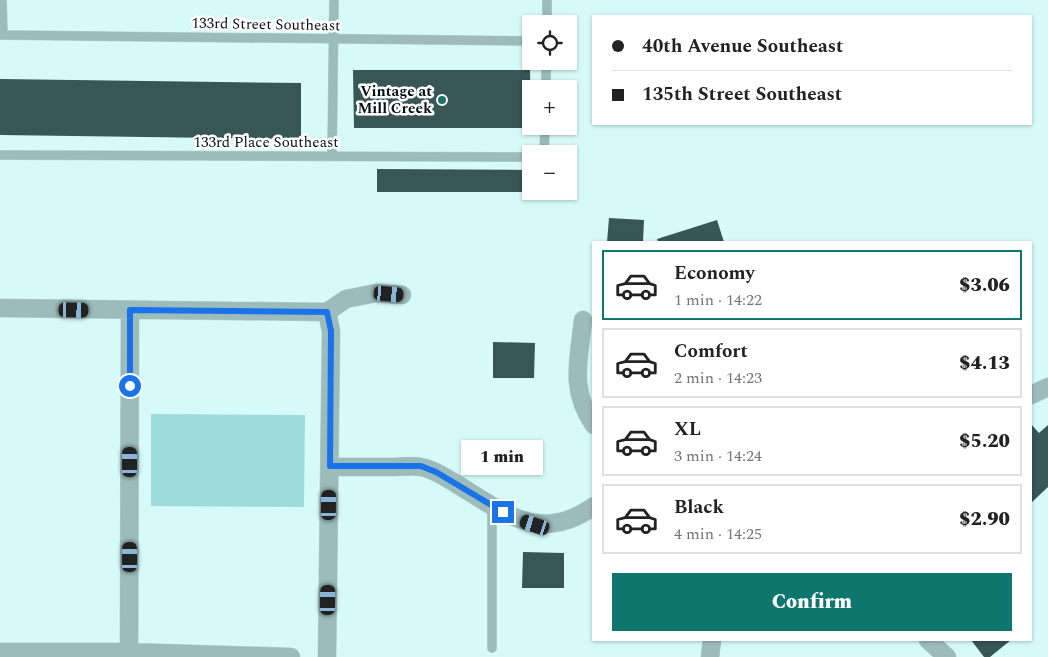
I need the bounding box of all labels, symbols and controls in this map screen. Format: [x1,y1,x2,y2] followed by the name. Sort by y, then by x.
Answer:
[191,12,341,37] street label: 133rd Street Southeast
[522,15,577,200] map controls
[522,15,577,70] button: locate
[642,32,843,61] text: 40th Avenue Southeast
[357,80,432,120] place label: Vintage at Mill Creek
[522,80,577,135] button: +
[642,80,842,109] text: 135th Street Southeast
[436,94,448,106] marker: Vintage at Mill Creek
[193,131,339,154] street label: 133rd Place Southeast
[522,145,577,200] button: −
[674,259,755,288] text: Economy
[614,263,659,308] icon: car
[959,271,1010,300] text: $3.06
[373,285,404,303] car
[674,288,762,312] text: 1 min · 14:22
[58,302,89,318] car
[674,337,748,366] text: Comfort
[614,341,659,386] icon: car
[959,349,1010,378] text: $4.13
[674,366,762,390] text: 2 min · 14:23
[119,375,141,397] route start
[674,415,701,444] text: XL
[614,419,659,464] icon: car
[959,427,1010,456] text: $5.20
[462,440,544,474] callout: 1 min
[674,444,762,468] text: 3 min · 14:24
[480,445,524,469] text: 1 min
[122,447,137,477] car
[321,490,336,520] car
[674,493,724,522] text: Black
[614,497,659,542] icon: car
[492,501,514,523] route end
[959,505,1010,534] text: $2.90
[518,513,551,537] car
[674,522,762,546] text: 4 min · 14:25
[122,542,137,572] car
[612,573,1012,631] button: Confirm
[320,585,335,615] car

